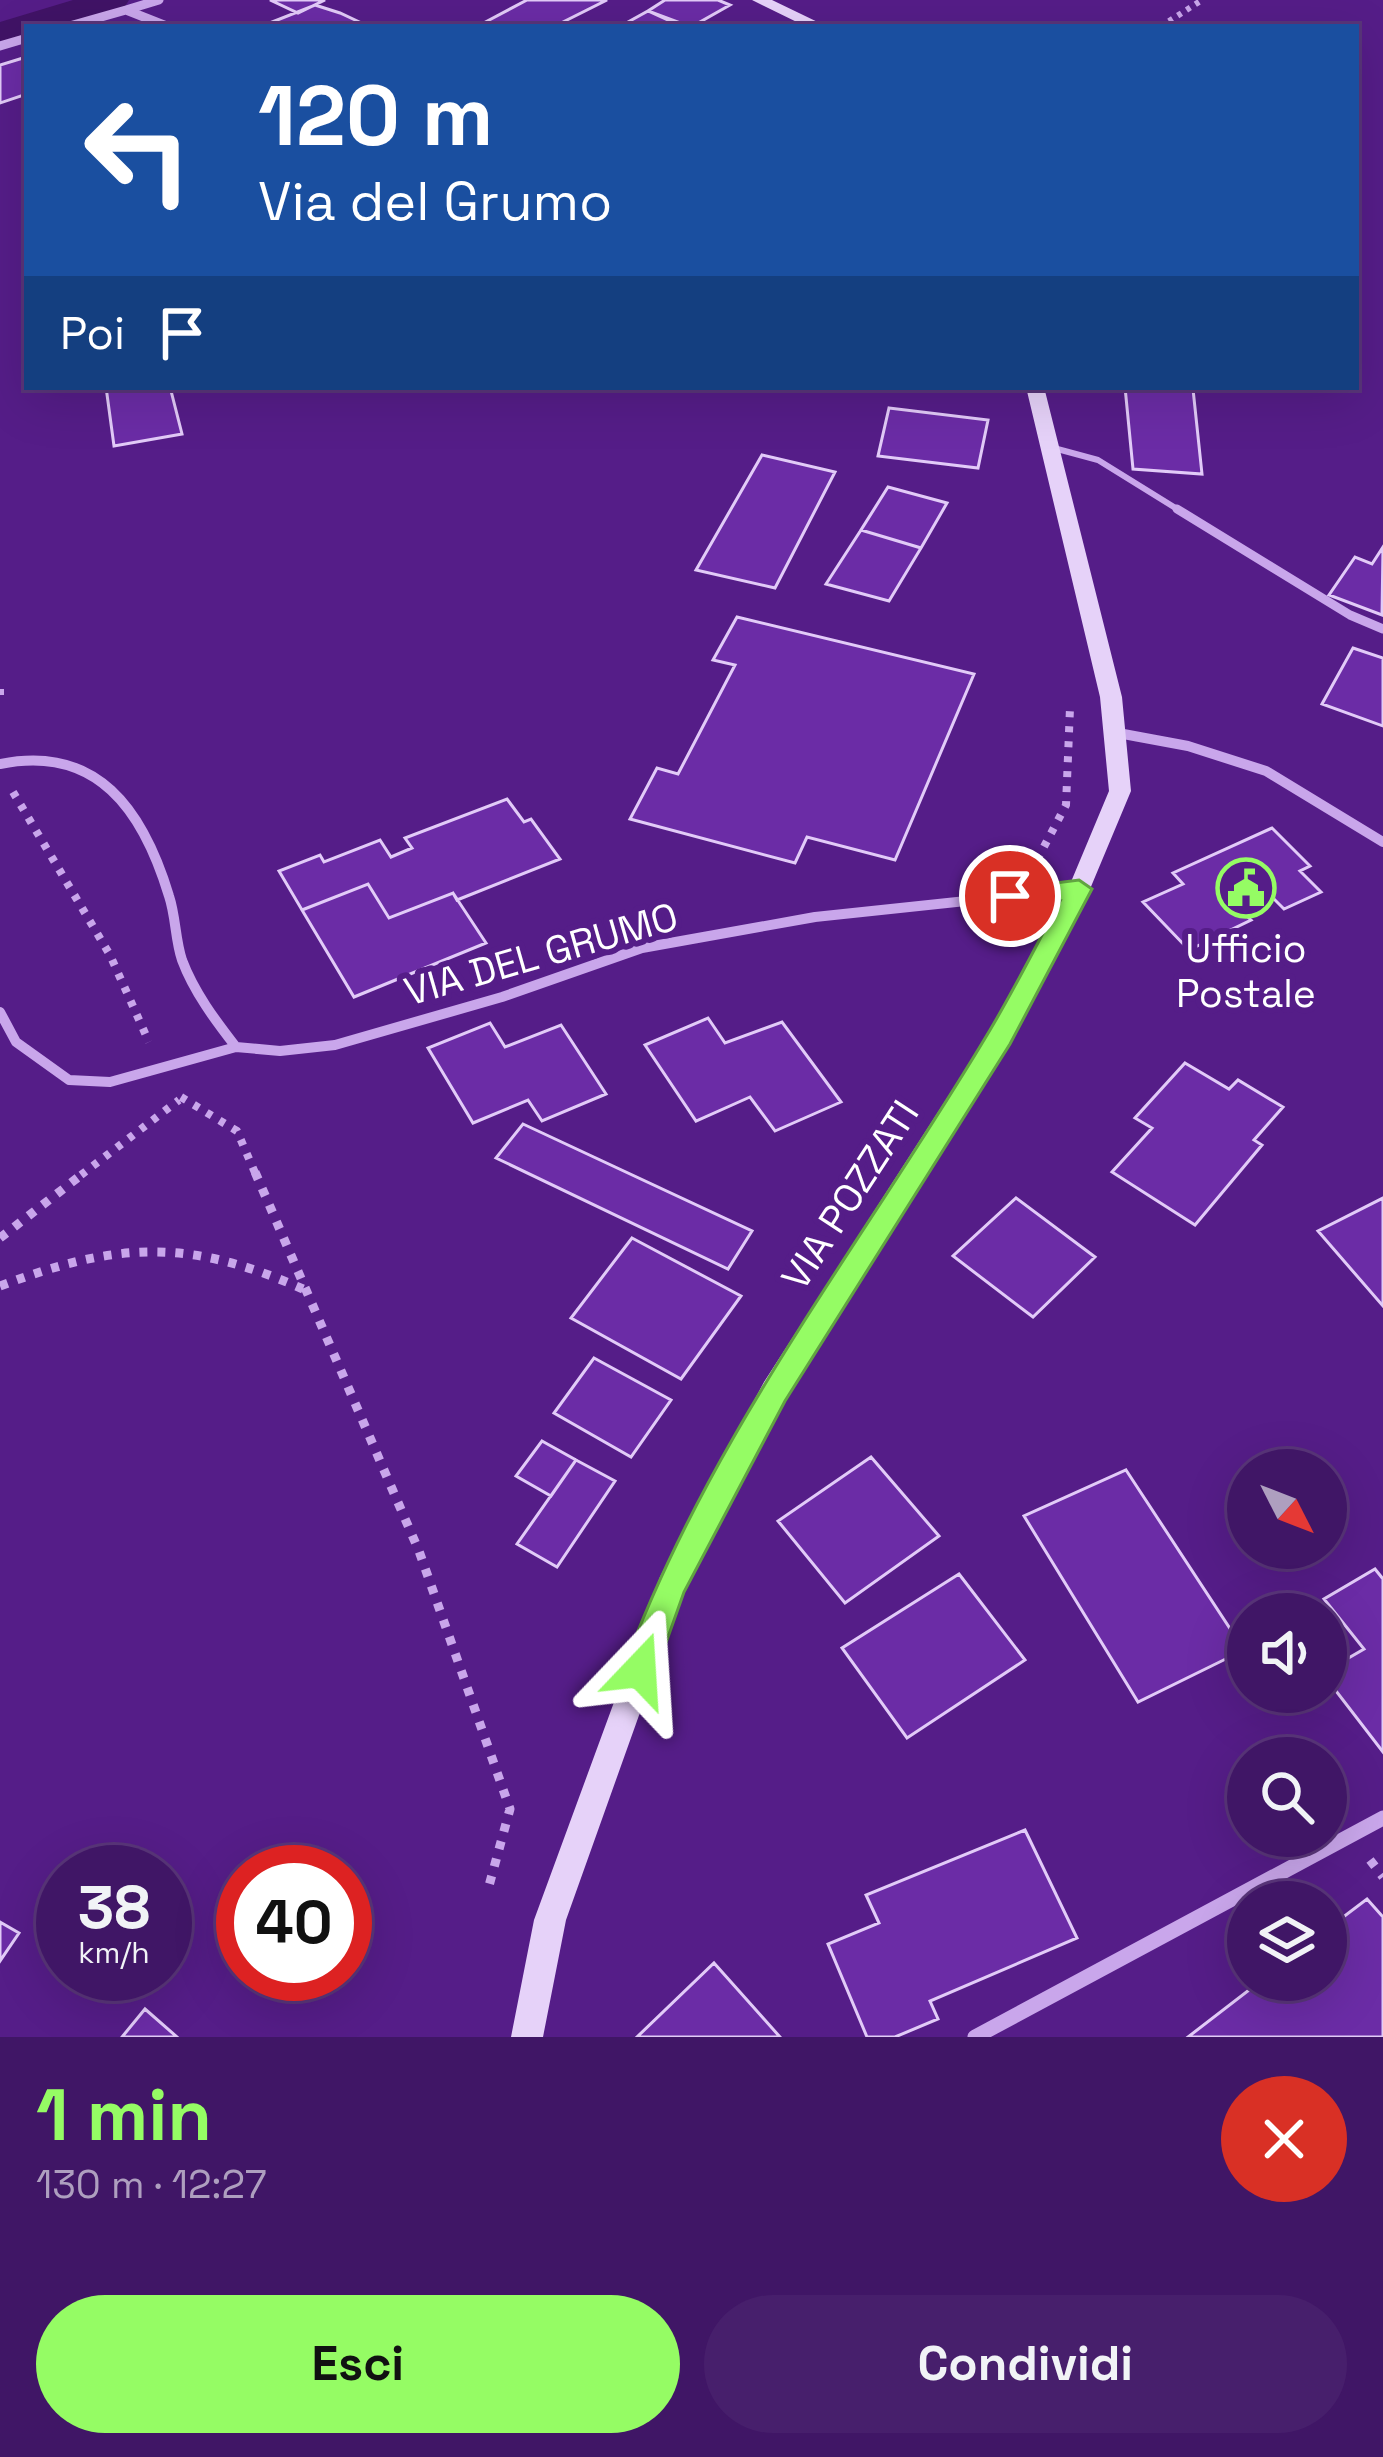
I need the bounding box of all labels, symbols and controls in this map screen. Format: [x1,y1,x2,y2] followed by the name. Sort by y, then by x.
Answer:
[258,62,493,170] text: 120 m
[60,72,216,228] icon: left
[258,167,612,236] text: Via del Grumo
[149,300,215,366] icon: arrive
[60,305,125,362] text: Poi
[959,845,1061,947] pin
[1215,857,1277,919] public building icon: Ufficio Postale
[977,863,1043,929] icon: arrive
[399,892,683,1016] street label: VIA DEL GRUMO
[1176,924,1316,1018] place label: Ufficio Postale
[771,1091,929,1299] street label: VIA POZZATI
[1227,1449,1347,1569] north arrow
[1227,1449,1347,2001] map controls
[1227,1593,1347,1713] button: sound
[577,1607,703,1733] position arrow
[1227,1737,1347,1857] button: search
[216,1845,372,2001] speed limit sign: 40
[78,1869,150,1946] text: 38
[1227,1881,1347,2001] button: layers
[78,1933,150,1972] text: km/h
[36,2069,212,2161] text: 1 min
[1221,2076,1347,2202] button: close
[36,2160,267,2209] text: 130 m · 12:27
[36,2295,680,2433] button: Esci
[704,2295,1347,2433] button: Condividi

